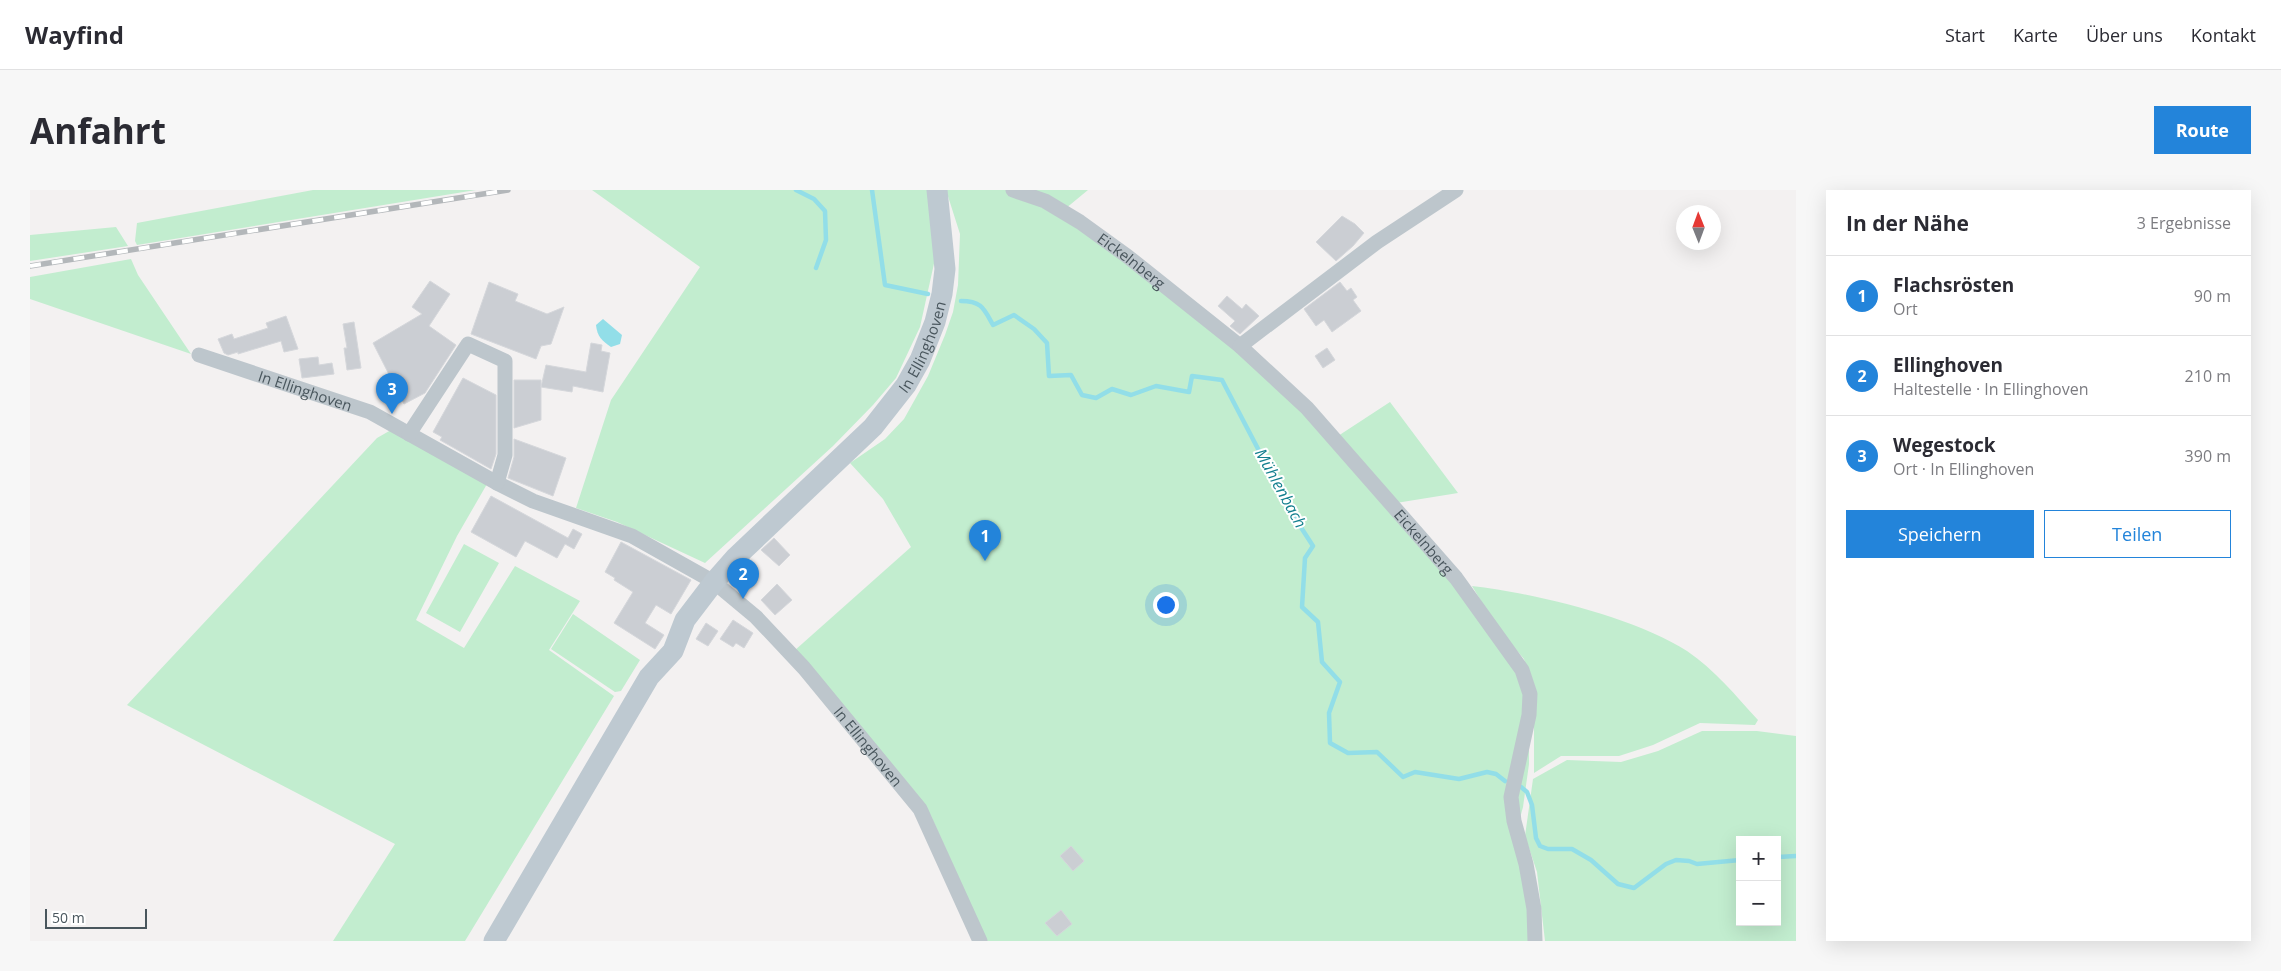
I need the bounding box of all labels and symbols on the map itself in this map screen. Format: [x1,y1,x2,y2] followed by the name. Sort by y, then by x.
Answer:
[1676,205,1721,250] north arrow
[1094,228,1170,293] street label: Eickelnberg
[894,299,950,397] street label: In Ellinghoven
[256,365,355,415] street label: In Ellinghoven
[376,373,408,414] pin: 3
[1250,444,1312,532] water label: Mühlenbach
[1390,505,1458,578] street label: Eickelnberg
[969,520,1001,561] pin: 1
[727,558,759,599] pin: 2
[1153,592,1179,618] your location
[830,702,907,790] street label: In Ellinghoven
[45,906,148,929] scale bar

